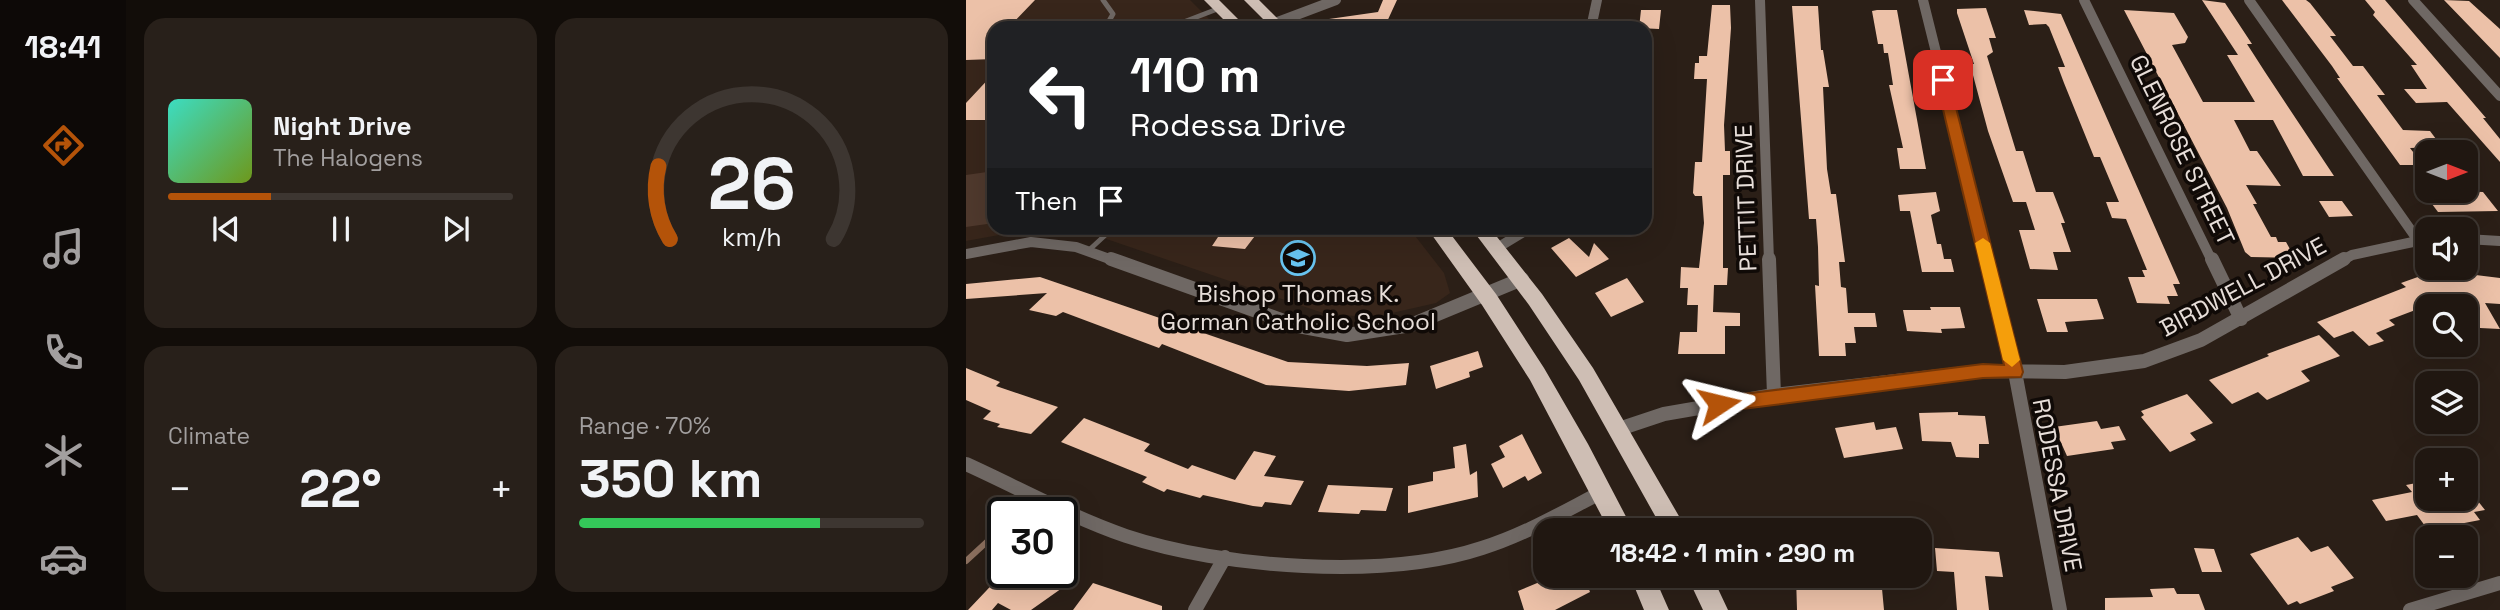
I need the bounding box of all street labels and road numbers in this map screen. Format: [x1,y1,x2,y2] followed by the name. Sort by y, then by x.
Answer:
[2123,49,2242,250] street label: GLENROSE STREET
[1727,124,1764,272] street label: PETTIT DRIVE
[2154,230,2331,343] street label: BIRDWELL DRIVE
[2026,396,2089,574] street label: RODESSA DRIVE

